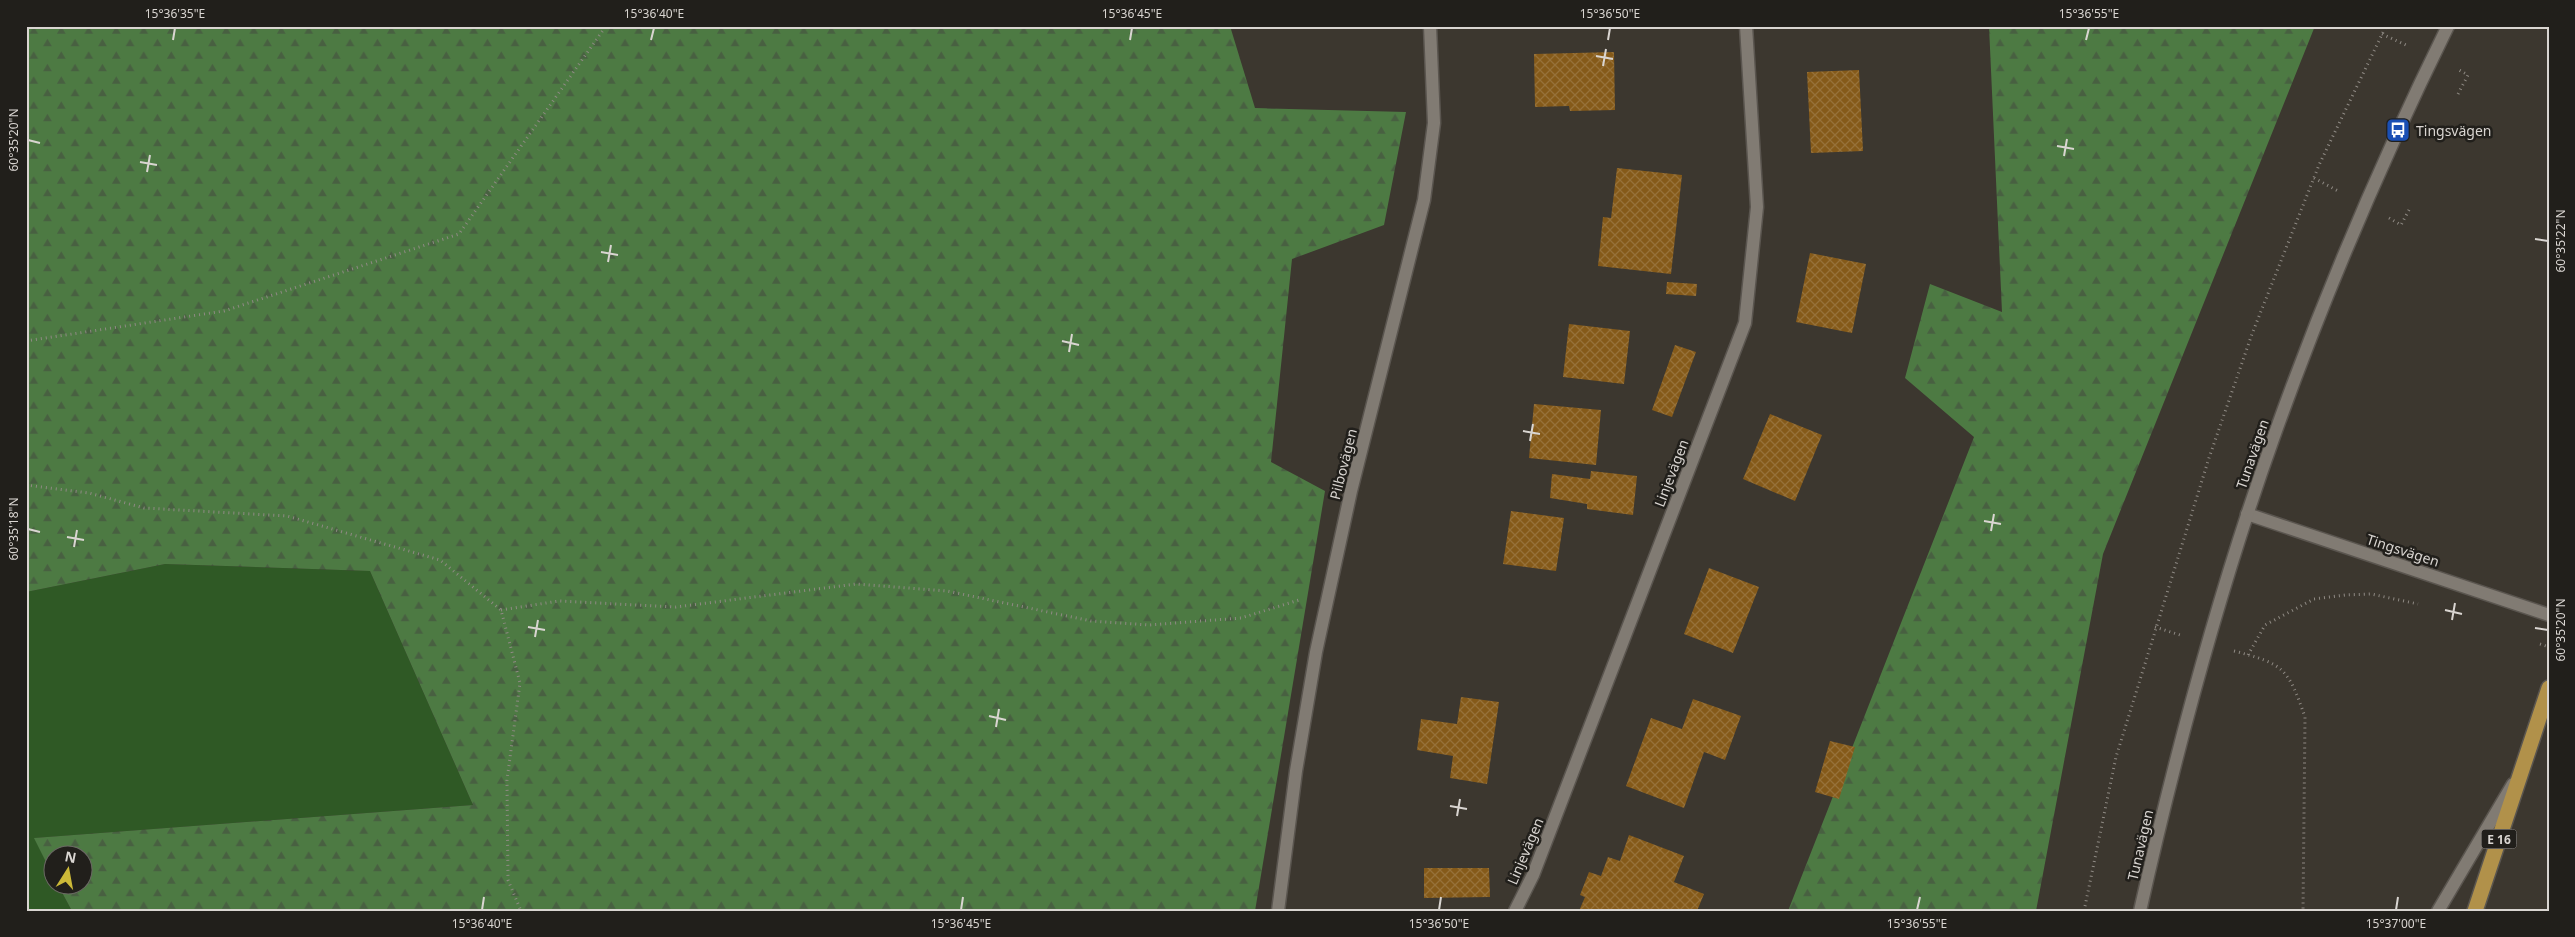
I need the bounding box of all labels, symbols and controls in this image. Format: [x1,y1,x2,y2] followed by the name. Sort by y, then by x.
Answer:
[145,5,205,22] text: 15°36'35"E
[624,5,684,22] text: 15°36'40"E
[1102,5,1162,22] text: 15°36'45"E
[1580,5,1640,22] text: 15°36'50"E
[2059,5,2119,22] text: 15°36'55"E
[5,108,22,172] text: 60°35'20"N
[2385,117,2411,143] bus stop icon: Tingsvägen
[2416,121,2492,140] place label: Tingsvägen
[2552,209,2569,273] text: 60°35'22"N
[2231,417,2273,491] street label: Tunavägen
[1325,426,1361,502] street label: Pilbovägen
[1649,436,1693,510] street label: Linjevägen
[5,497,22,561] text: 60°35'18"N
[2364,529,2442,571] street label: Tingsvägen
[2552,598,2569,662] text: 60°35'20"N
[2123,808,2157,882] street label: Tunavägen
[1502,815,1548,887] street label: Linjevägen
[2482,830,2516,849] road number: E 16
[42,844,92,894] north arrow
[63,846,78,867] text: N
[452,915,512,932] text: 15°36'40"E
[931,915,991,932] text: 15°36'45"E
[1409,915,1469,932] text: 15°36'50"E
[1887,915,1947,932] text: 15°36'55"E
[2366,915,2426,932] text: 15°37'00"E

